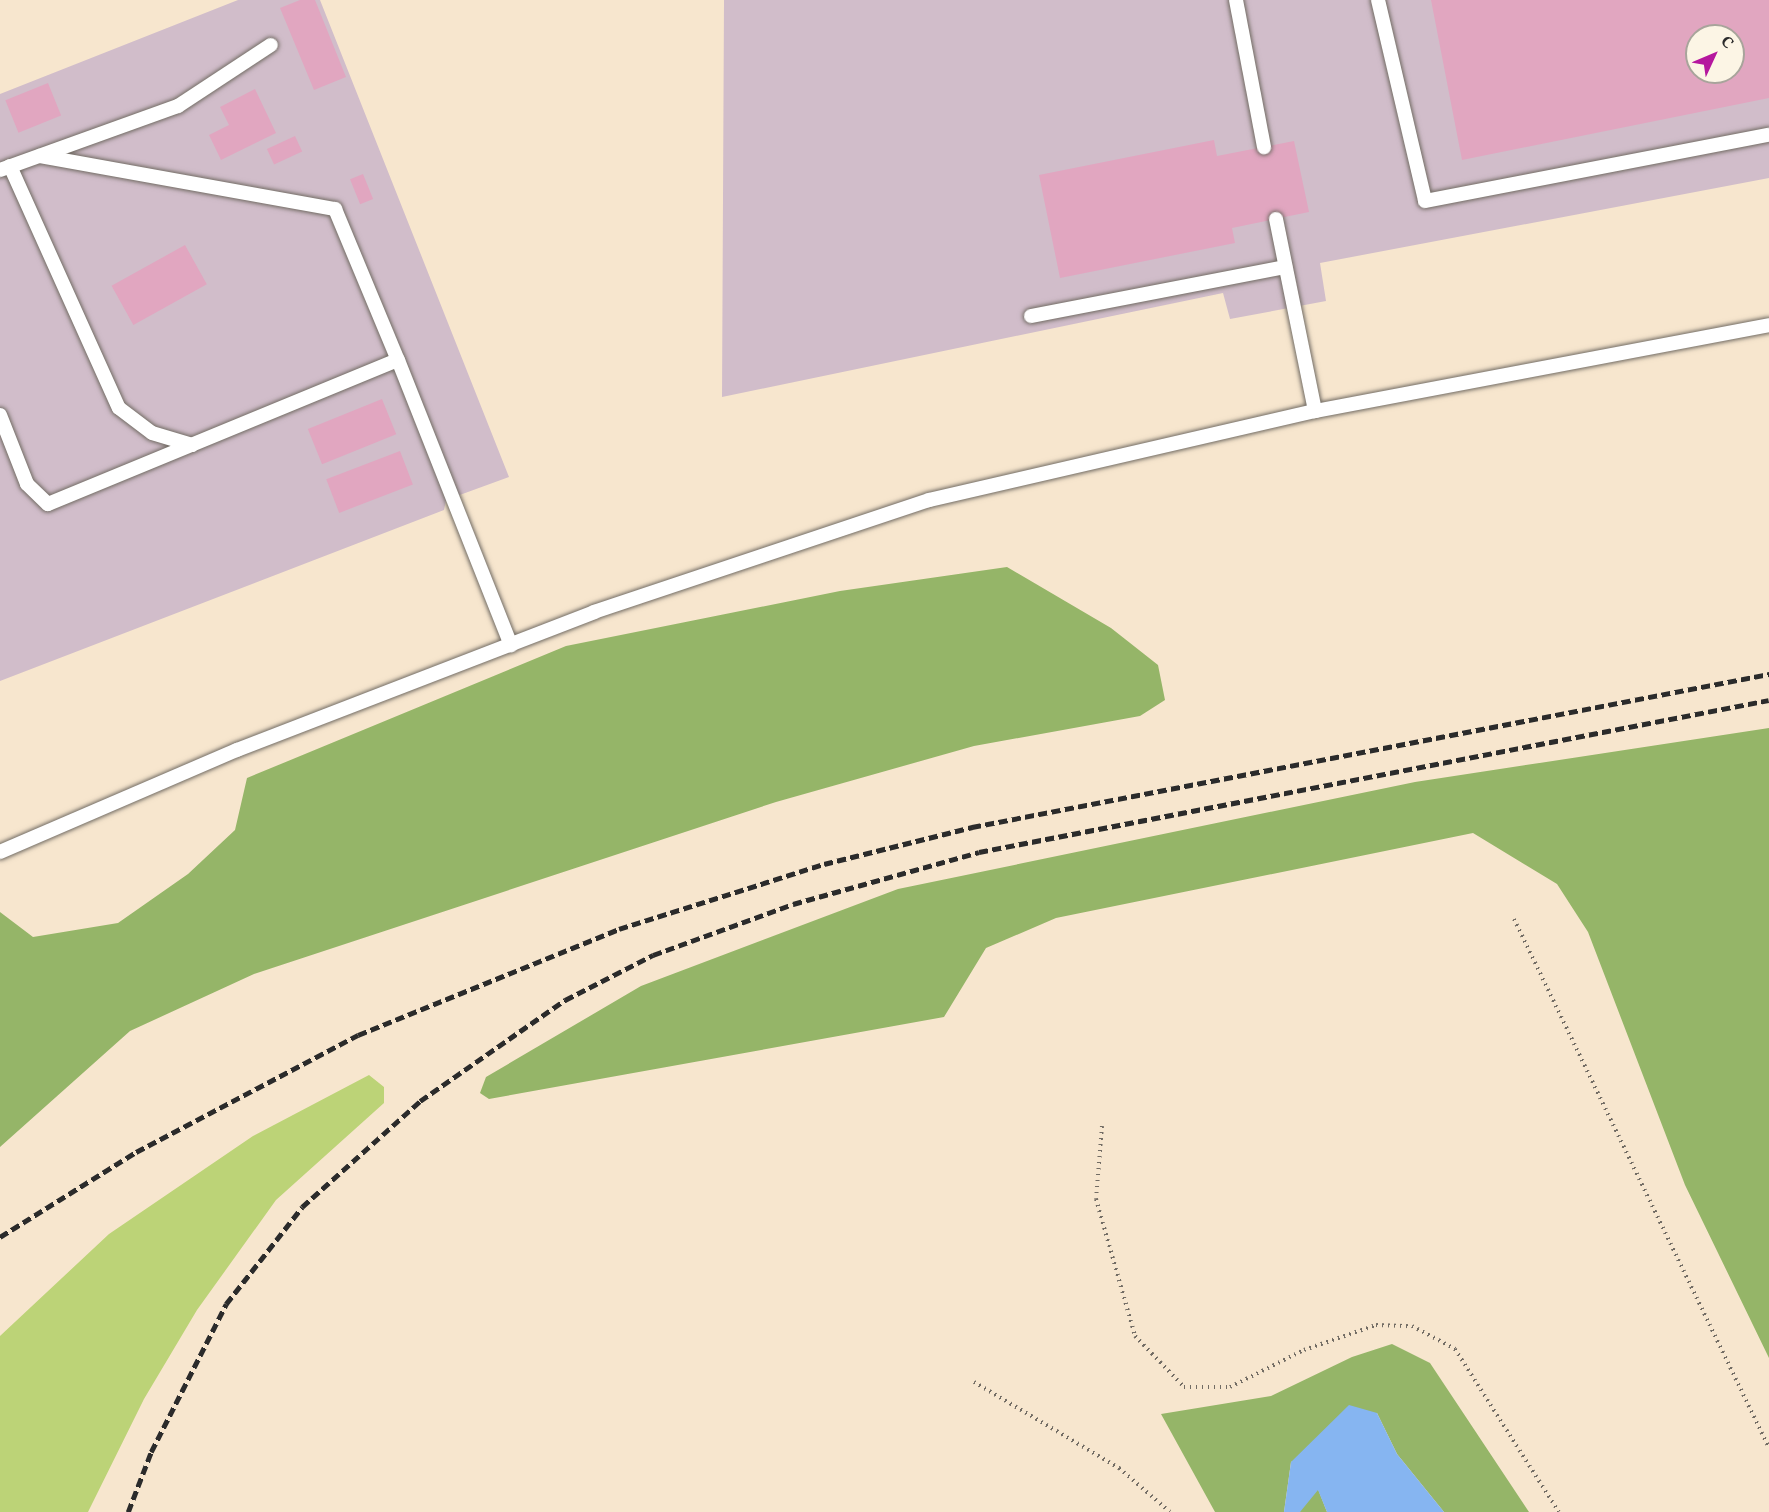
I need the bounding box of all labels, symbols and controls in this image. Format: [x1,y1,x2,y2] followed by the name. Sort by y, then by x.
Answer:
[1685,24,1745,84] north arrow
[1715,32,1738,54] text: С

